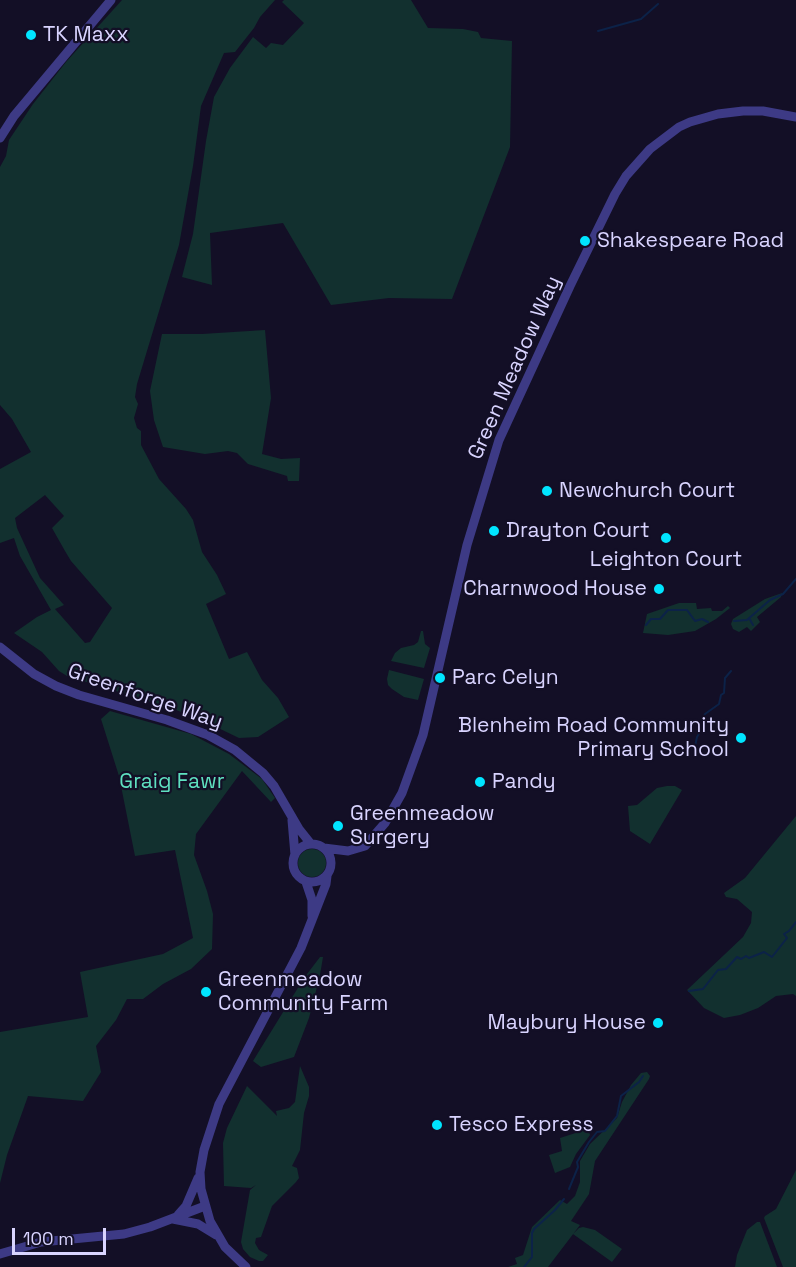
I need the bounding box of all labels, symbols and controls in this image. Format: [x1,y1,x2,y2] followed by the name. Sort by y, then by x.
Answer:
[43,22,129,48] place label: TK Maxx
[24,28,38,42] marker: TK Maxx
[597,228,784,254] place label: Shakespeare Road
[578,234,592,248] marker: Shakespeare Road
[463,272,567,464] street label: Green Meadow Way
[559,478,735,504] place label: Newchurch Court
[540,484,554,498] marker: Newchurch Court
[506,518,650,544] place label: Drayton Court
[487,524,501,538] marker: Drayton Court
[659,531,673,545] marker: Leighton Court
[590,547,742,573] place label: Leighton Court
[463,576,647,602] place label: Charnwood House
[652,582,666,596] marker: Charnwood House
[64,659,226,735] street label: Greenforge Way
[452,665,559,691] place label: Parc Celyn
[433,671,447,685] marker: Parc Celyn
[458,713,729,763] place label: Blenheim Road Community Primary School
[734,731,748,745] marker: Blenheim Road Community Primary School
[119,769,225,795] park label: Graig Fawr
[492,769,556,795] place label: Pandy
[473,775,487,789] marker: Pandy
[350,801,495,851] place label: Greenmeadow Surgery
[331,819,345,833] marker: Greenmeadow Surgery
[218,967,388,1017] place label: Greenmeadow Community Farm
[199,985,213,999] marker: Greenmeadow Community Farm
[488,1010,646,1036] place label: Maybury House
[651,1016,665,1030] marker: Maybury House
[449,1112,594,1138] place label: Tesco Express
[430,1118,444,1132] marker: Tesco Express
[15,1216,110,1254] scale bar
[23,1227,74,1250] text: 100 m

